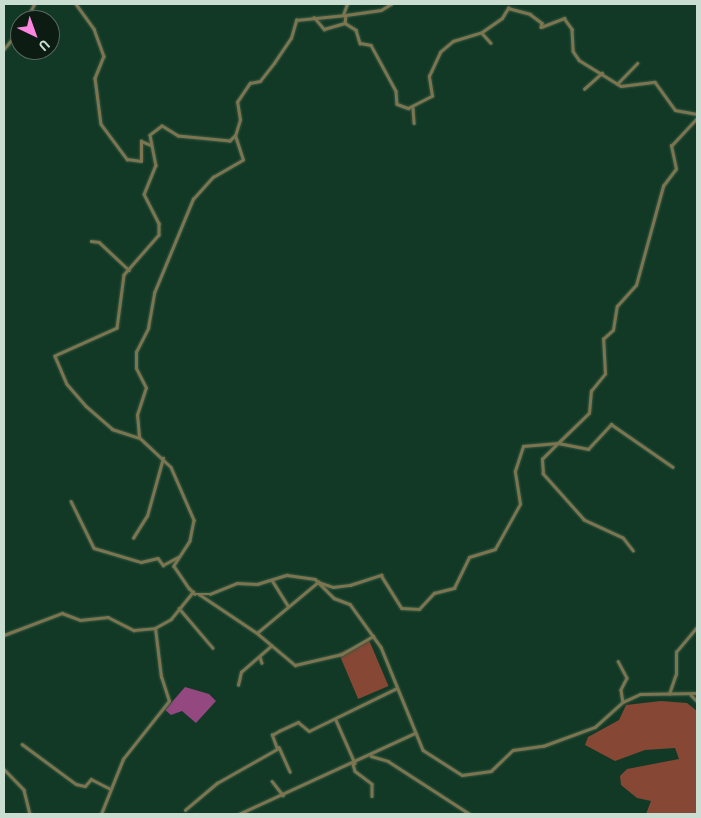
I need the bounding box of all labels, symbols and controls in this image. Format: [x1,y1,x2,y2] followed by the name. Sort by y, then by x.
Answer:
[10,10,60,60] north arrow
[36,37,54,55] text: U

